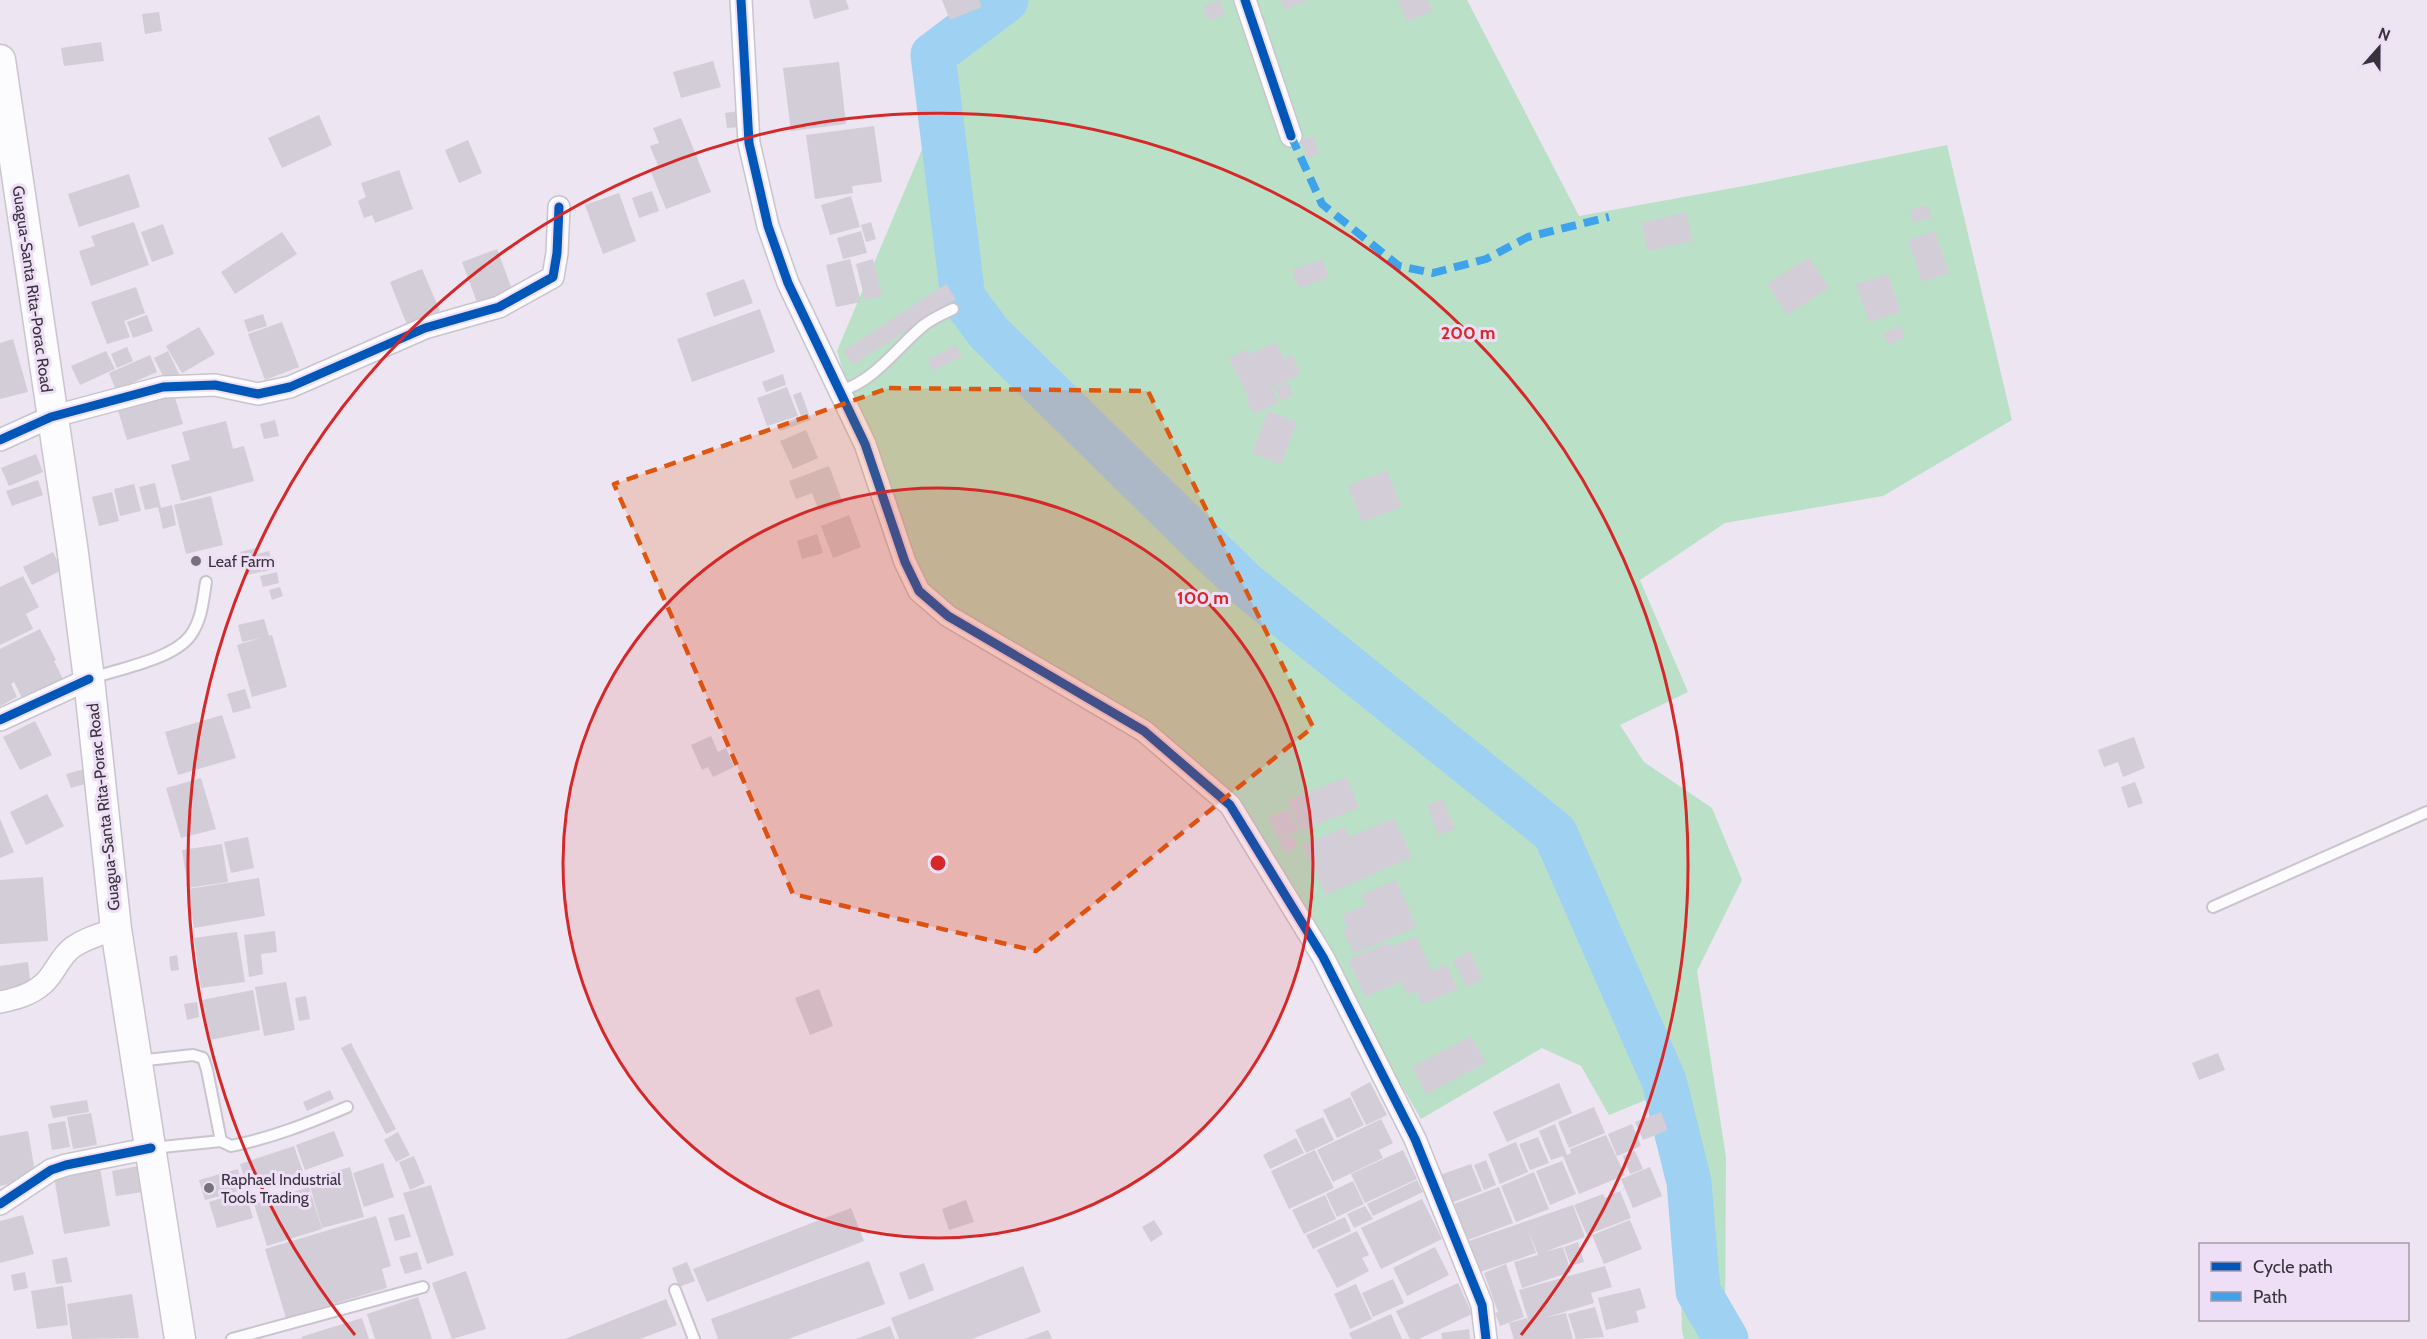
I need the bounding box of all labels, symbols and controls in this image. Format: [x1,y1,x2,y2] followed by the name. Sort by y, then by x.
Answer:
[2349,18,2409,78] north arrow
[2376,24,2393,45] text: N
[9,184,56,394] street label: Guagua-Santa Rita-Porac Road
[1441,322,1495,344] text: 200 m
[208,552,275,571] place label: Leaf Farm
[189,554,203,568] marker: Leaf Farm
[1177,587,1229,609] text: 100 m
[83,702,124,912] street label: Guagua-Santa Rita-Porac Road
[928,853,948,873] centre of rings
[221,1170,341,1207] place label: Raphael Industrial Tools Trading
[202,1181,216,1195] marker: Raphael Industrial Tools Trading
[2199,1243,2409,1321] legend
[2253,1256,2333,1278] text: Cycle path
[2253,1286,2287,1308] text: Path

